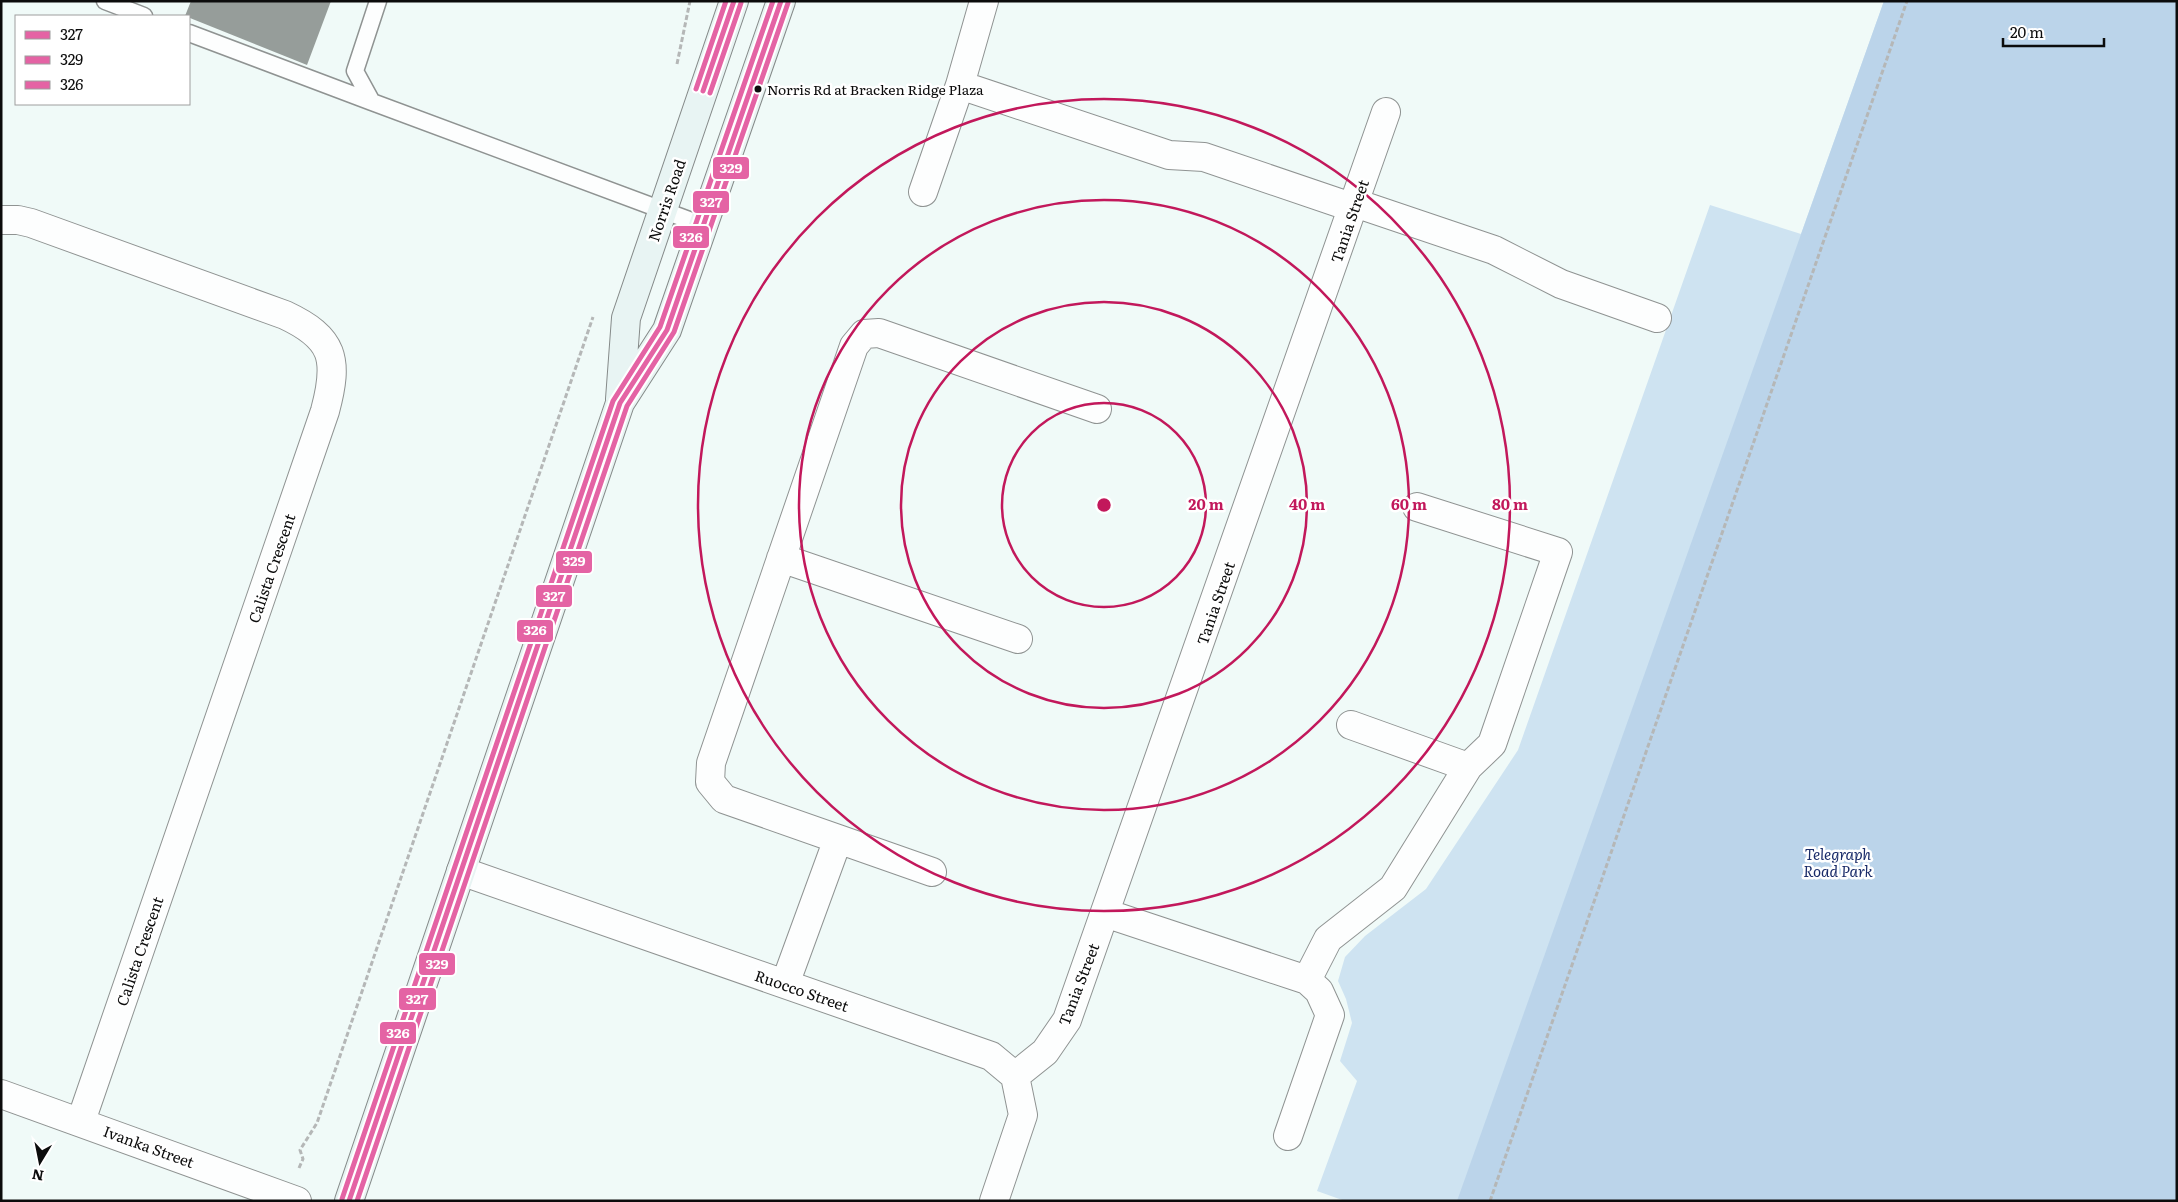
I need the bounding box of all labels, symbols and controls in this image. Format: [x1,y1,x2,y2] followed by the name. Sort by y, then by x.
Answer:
[15,15,190,105] legend
[2003,15,2104,47] scale bar
[2010,20,2044,43] text: 20 m
[60,22,83,45] text: 327
[60,47,83,70] text: 329
[60,72,83,95] text: 326
[767,79,984,99] place label: Norris Rd at Bracken Ridge Plaza
[753,84,763,94] marker: Norris Rd at Bracken Ridge Plaza
[641,156,691,244] street label: Norris Road
[712,156,750,180] line badge: 329
[719,157,743,177] text: 329
[1324,176,1374,266] street label: Tania Street
[692,190,730,214] line badge: 327
[700,191,723,211] text: 327
[672,225,710,249] line badge: 326
[679,226,703,246] text: 326
[1188,492,1224,515] text: 20 m
[1289,492,1325,515] text: 40 m
[1391,492,1427,515] text: 60 m
[1492,492,1528,515] text: 80 m
[1095,496,1113,514] centre of rings
[242,510,300,626] street label: Calista Crescent
[555,550,593,574] line badge: 329
[562,550,586,570] text: 329
[1190,558,1240,648] street label: Tania Street
[535,584,573,608] line badge: 327
[543,585,566,605] text: 327
[516,619,554,643] line badge: 326
[523,619,547,639] text: 326
[1803,842,1874,882] park label: Telegraph Road Park
[110,893,168,1009] street label: Calista Crescent
[1052,939,1104,1029] street label: Tania Street
[418,952,456,976] line badge: 329
[425,953,449,973] text: 329
[752,963,852,1017] street label: Ruocco Street
[398,987,437,1011] line badge: 327
[406,988,429,1008] text: 327
[379,1021,417,1045] line badge: 326
[386,1022,410,1042] text: 326
[100,1119,198,1173] street label: Ivanka Street
[15,1137,65,1187] north arrow
[30,1165,45,1187] text: N

